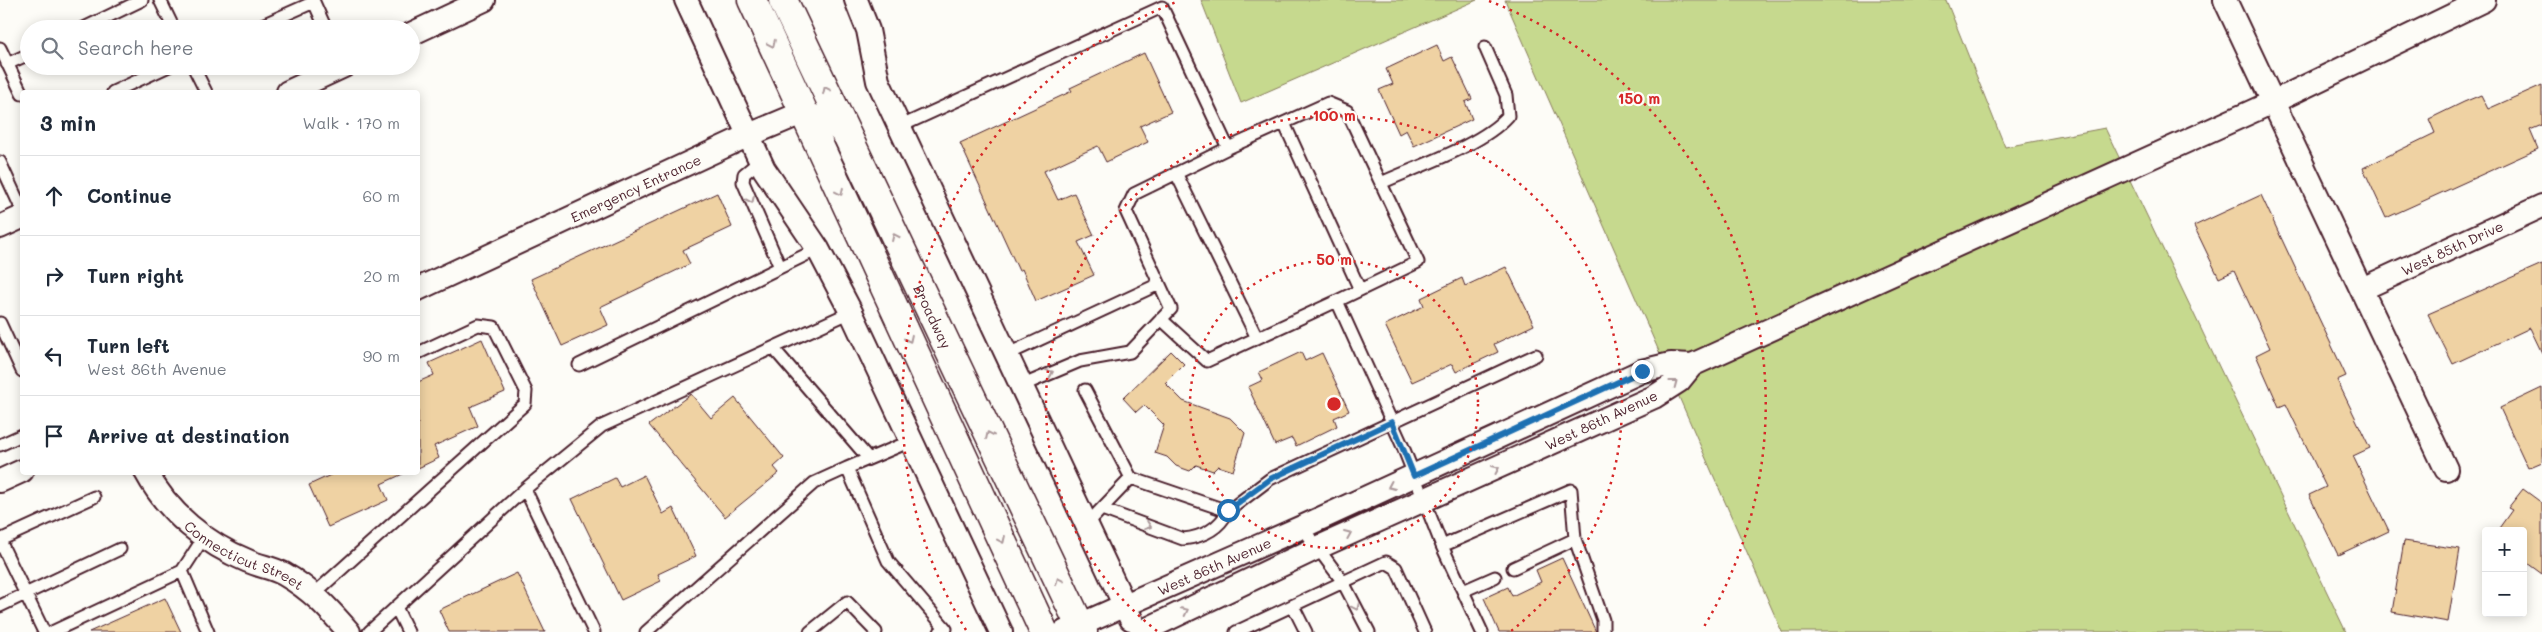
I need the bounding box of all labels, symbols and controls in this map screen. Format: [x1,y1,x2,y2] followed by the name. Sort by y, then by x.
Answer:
[20,20,420,75] search box
[38,34,66,62] icon: search
[78,35,194,60] text: Search here
[766,39,777,48] one-way arrow
[822,87,832,96] one-way arrow
[1618,88,1660,108] text: 150 m
[1312,105,1356,125] text: 100 m
[40,109,96,136] text: 3 min
[302,112,400,133] text: Walk · 170 m
[567,149,704,226] street label: Emergency Entrance
[40,182,68,210] icon: ahead
[87,183,172,208] text: Continue
[363,185,400,206] text: 60 m
[834,187,845,196] one-way arrow
[744,195,755,204] one-way arrow
[2398,216,2506,279] street label: West 85th Drive
[891,233,902,242] one-way arrow
[1316,249,1352,269] text: 50 m
[40,262,68,290] icon: right
[87,263,184,288] text: Turn right
[363,265,400,286] text: 20 m
[910,281,956,351] street label: Broadway
[87,333,170,358] text: Turn left
[902,334,913,343] one-way arrow
[40,342,68,370] icon: left
[363,345,400,366] text: 90 m
[87,358,227,379] text: West 86th Avenue
[1631,360,1654,383] route end
[1045,369,1054,380] one-way arrow
[1668,380,1678,389] one-way arrow
[1542,386,1660,454] street label: West 86th Avenue
[1325,395,1343,413] centre of rings
[40,422,68,450] icon: arrive
[87,423,290,448] text: Arrive at destination
[985,431,995,440] one-way arrow
[1491,464,1500,475] one-way arrow
[1387,480,1396,491] one-way arrow
[1217,499,1240,522] route start
[181,516,308,594] street label: Connecticut Street
[1143,520,1151,530] one-way arrow
[2482,527,2527,617] map controls
[2482,527,2527,572] button: +
[1343,530,1352,541] one-way arrow
[1154,532,1274,599] street label: West 86th Avenue
[995,535,1006,544] one-way arrow
[2482,572,2527,617] button: −
[1054,577,1065,586] one-way arrow
[1350,601,1360,610] one-way arrow
[1180,607,1189,617] one-way arrow

